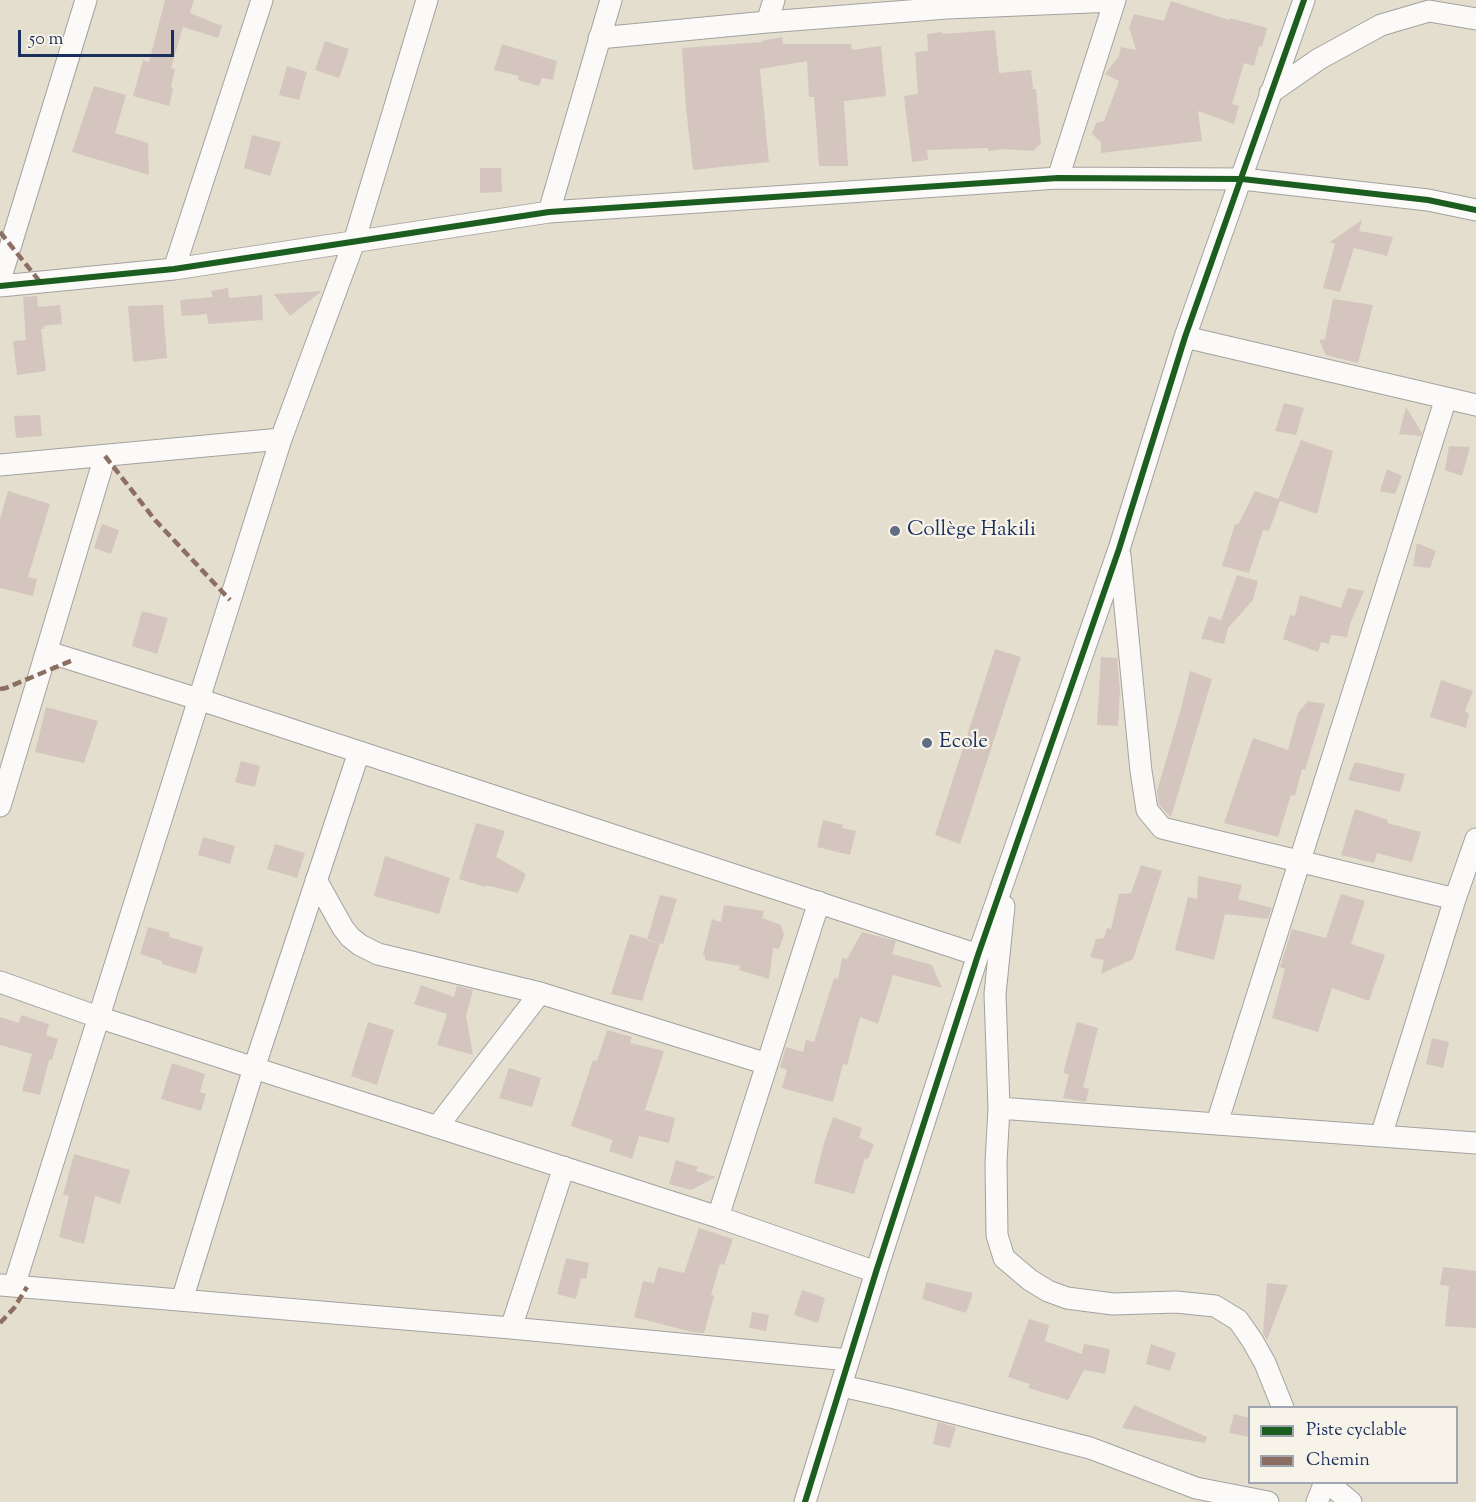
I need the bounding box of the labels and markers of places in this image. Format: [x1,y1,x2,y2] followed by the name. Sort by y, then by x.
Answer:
[907,518,1036,544] place label: Collège Hakili
[888,524,902,538] marker: Collège Hakili
[939,730,988,756] place label: Ecole
[920,736,934,750] marker: Ecole

